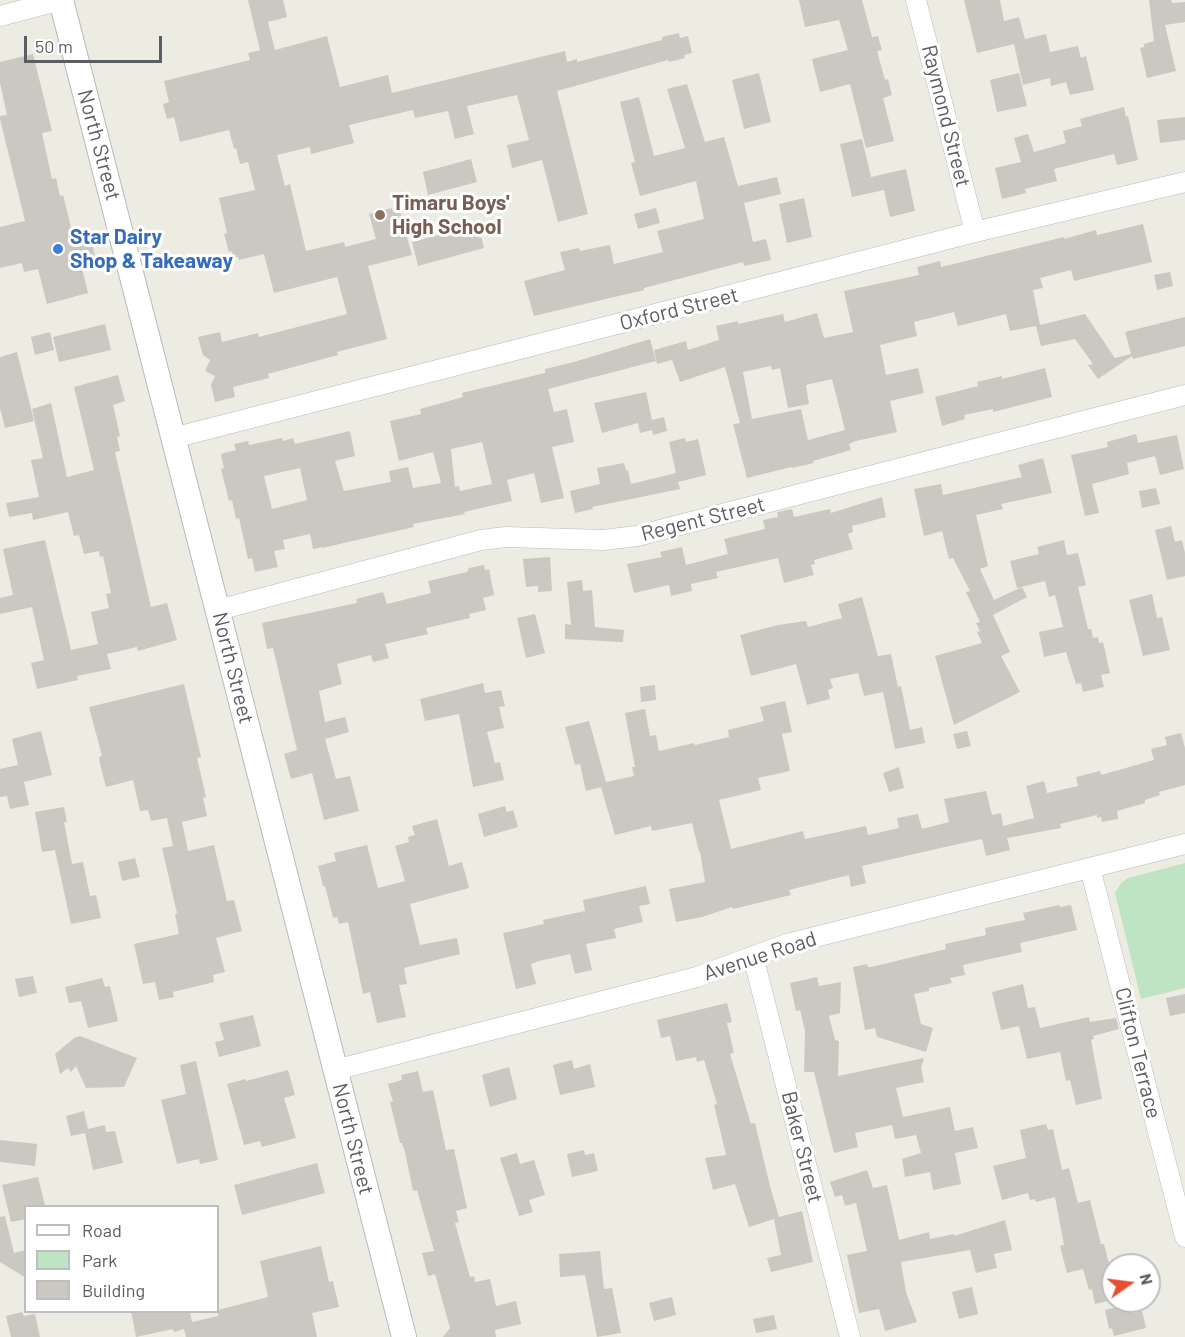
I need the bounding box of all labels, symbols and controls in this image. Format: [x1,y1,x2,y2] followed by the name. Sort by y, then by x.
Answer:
[27,24,165,62] scale bar
[35,35,73,57] text: 50 m
[916,42,976,190] street label: Raymond Street
[72,87,126,203] street label: North Street
[392,190,510,240] place label: Timaru Boys' High School
[373,208,387,222] marker: Timaru Boys' High School
[70,224,233,274] place label: Star Dairy Shop & Takeaway
[51,242,65,256] marker: Star Dairy Shop & Takeaway
[617,282,741,336] street label: Oxford Street
[638,491,768,547] street label: Regent Street
[207,610,259,726] street label: North Street
[700,926,820,986] street label: Avenue Road
[1110,985,1166,1121] street label: Clifton Terrace
[327,1081,379,1197] street label: North Street
[776,1089,828,1205] street label: Baker Street
[24,1205,219,1313] legend
[82,1219,122,1241] text: Road
[82,1249,117,1271] text: Park
[1101,1253,1161,1313] north arrow
[1137,1272,1158,1286] text: N
[82,1279,145,1301] text: Building

